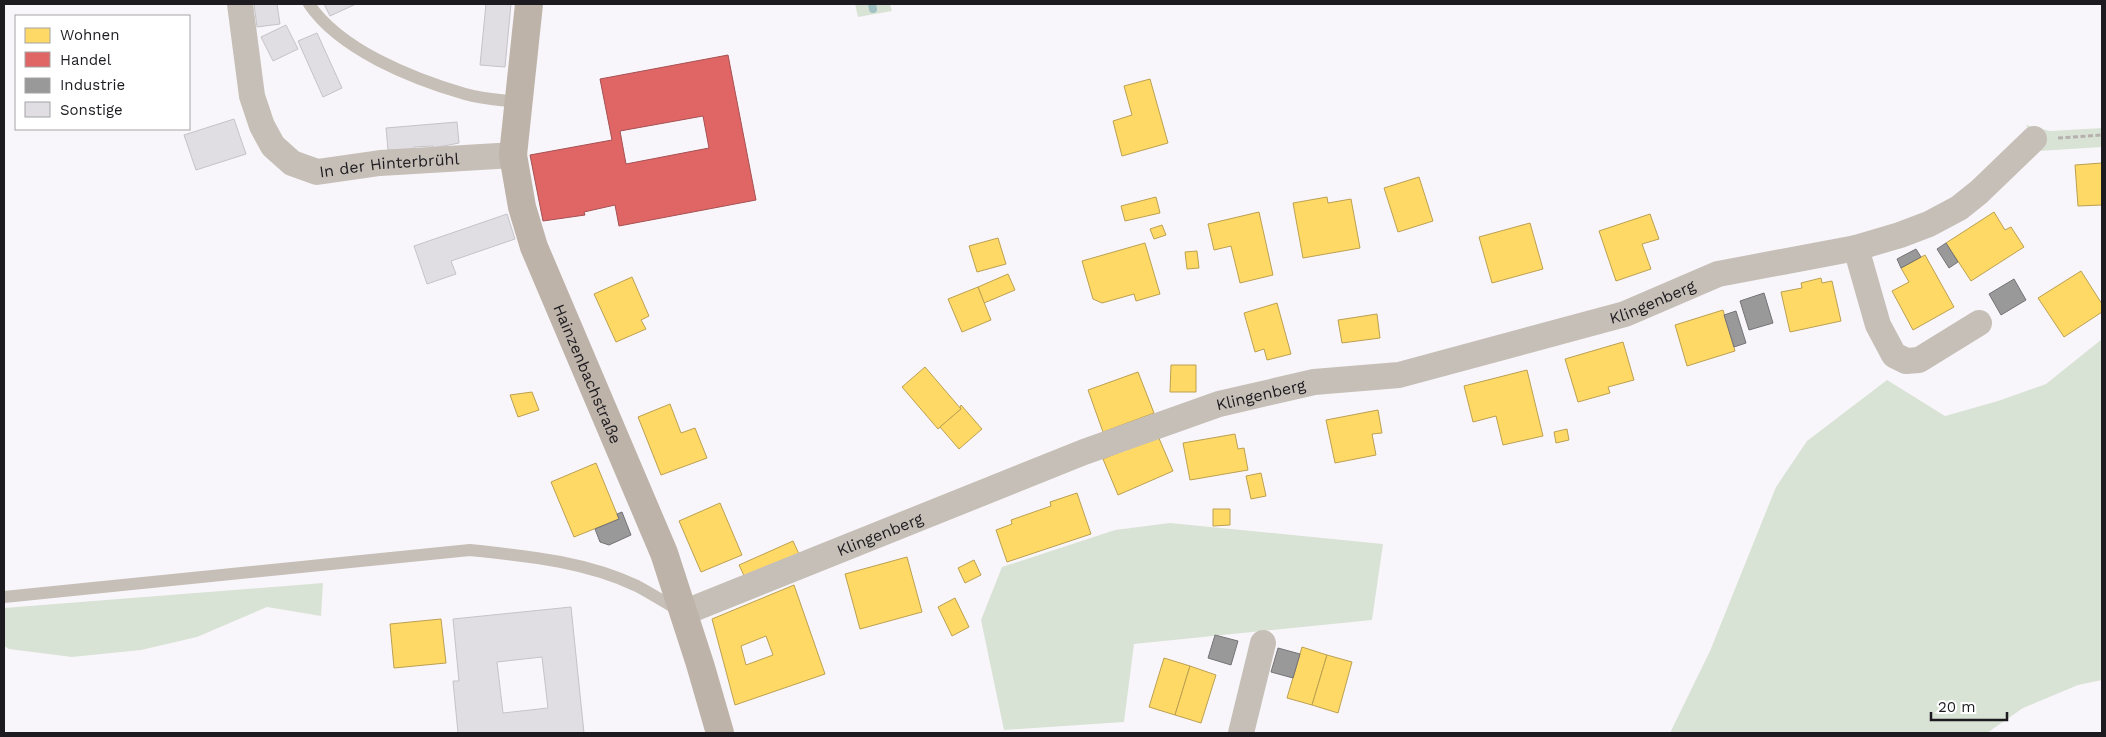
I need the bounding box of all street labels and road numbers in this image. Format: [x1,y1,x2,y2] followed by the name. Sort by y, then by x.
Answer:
[318,149,460,181] street label: In der Hinterbrühl
[1607,275,1698,327] street label: Klingenberg
[550,301,626,446] street label: Hainzenbachstraße
[1214,375,1308,414] street label: Klingenberg
[834,508,926,560] street label: Klingenberg

